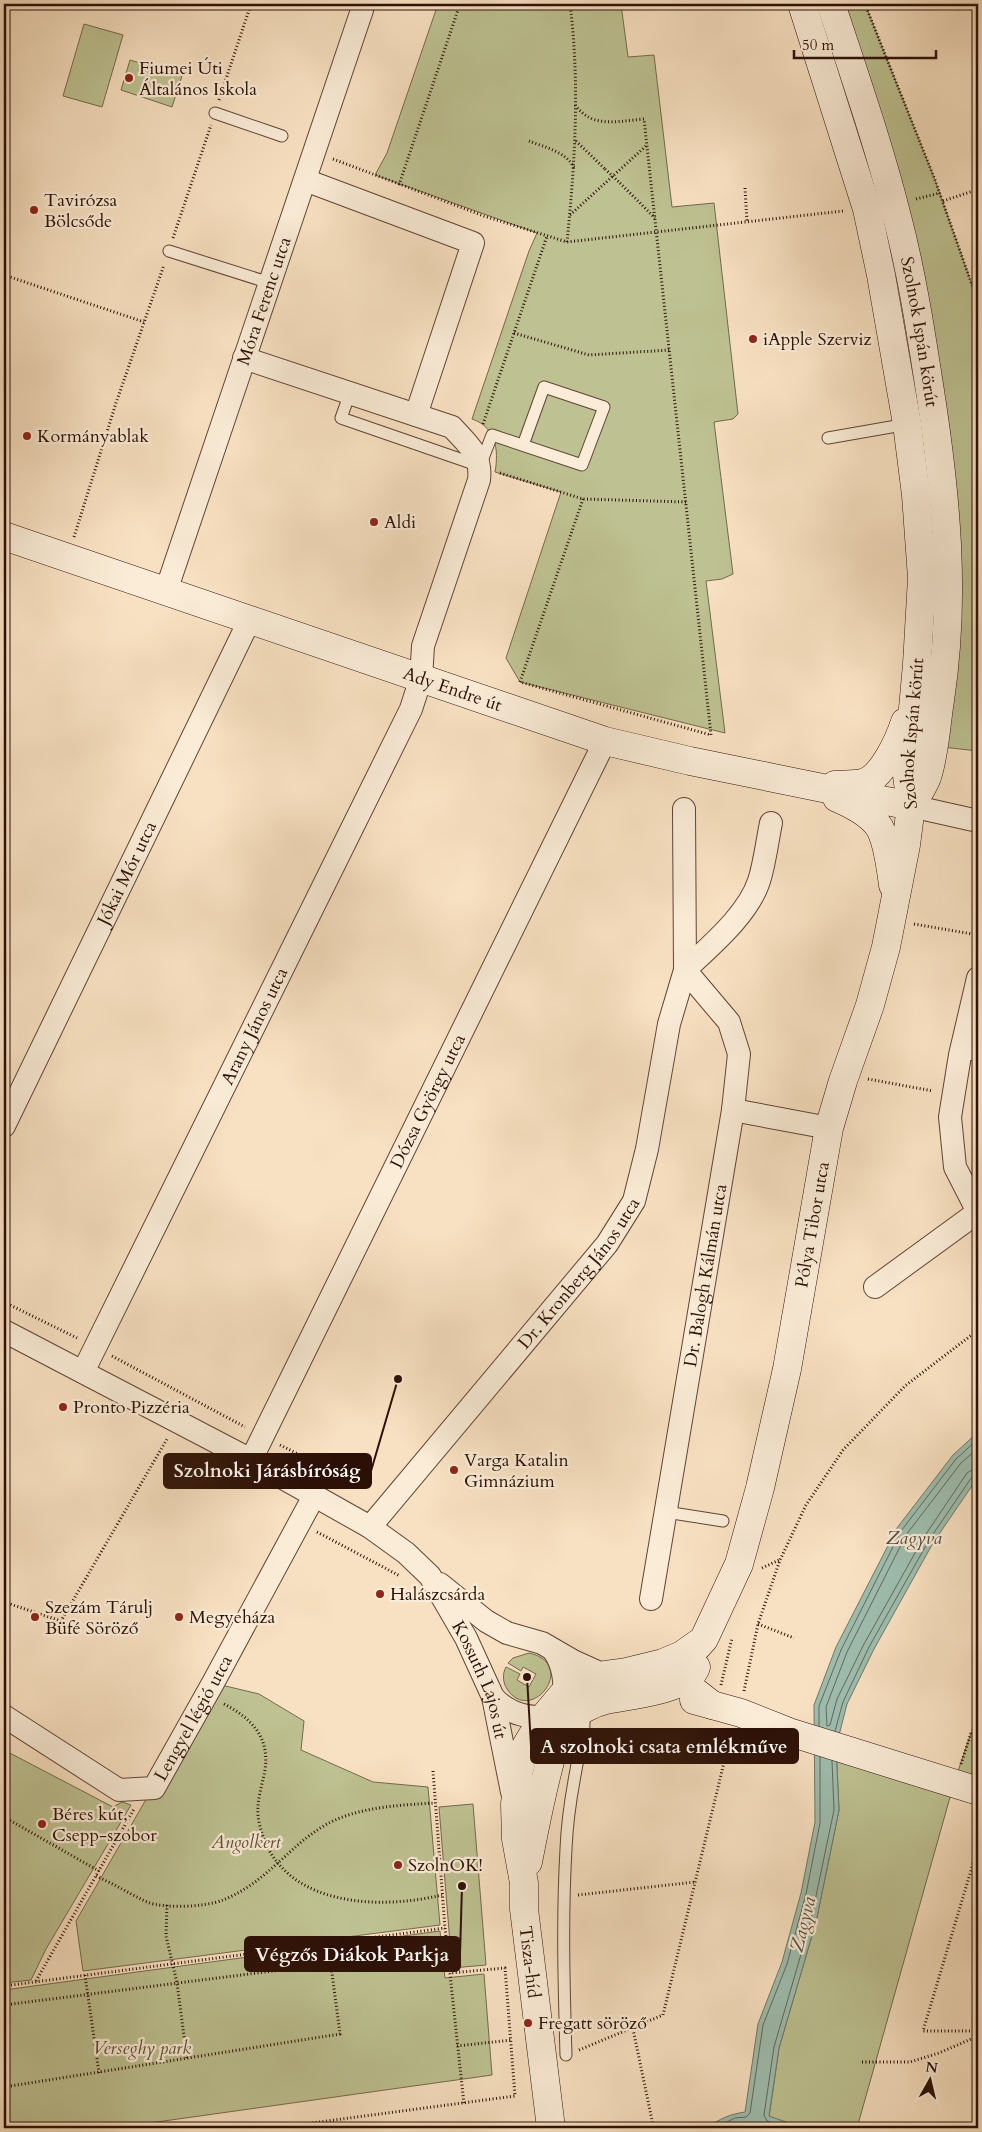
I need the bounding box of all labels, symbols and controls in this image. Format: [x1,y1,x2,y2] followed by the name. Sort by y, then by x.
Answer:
[794,28,937,60] scale bar
[802,35,834,55] text: 50 m
[139,56,257,102] place label: Fiumei Úti Általános Iskola
[123,72,135,84] marker: Fiumei Úti Általános Iskola
[44,188,118,234] place label: Tavirózsa Bölcsőde
[28,204,40,216] marker: Tavirózsa Bölcsőde
[231,234,298,369] street label: Móra Ferenc utca
[894,254,944,409] street label: Szolnok Ispán körút
[763,327,872,352] place label: iApple Szerviz
[747,333,759,345] marker: iApple Szerviz
[37,424,149,449] place label: Kormányablak
[21,430,33,442] marker: Kormányablak
[384,510,416,535] place label: Aldi
[368,516,380,528] marker: Aldi
[895,657,930,811] street label: Szolnok Ispán körút
[400,661,505,718] street label: Ady Endre út
[90,817,163,932] street label: Jókai Mór utca
[215,963,294,1089] street label: Arany János utca
[384,1030,472,1173] street label: Dózsa György utca
[789,1159,836,1290] street label: Pólya Tibor utca
[678,1182,733,1369] street label: Dr. Balogh Kálmán utca
[512,1193,646,1355] street label: Dr. Kronberg János utca
[73,1395,190,1420] place label: Pronto Pizzéria
[57,1401,69,1413] marker: Pronto Pizzéria
[464,1448,570,1494] place label: Varga Katalin Gimnázium
[164,1454,371,1488] callout: Szolnoki Járásbíróság
[174,1458,361,1484] text: Szolnoki Járásbíróság
[448,1464,460,1476] marker: Varga Katalin Gimnázium
[886,1525,943,1551] water label: Zagyva
[390,1582,485,1607] place label: Halászcsárda
[374,1588,386,1600] marker: Halászcsárda
[45,1595,153,1641] place label: Szezám Tárulj Büfé Söröző
[189,1605,276,1630] place label: Megyeháza
[29,1611,41,1623] marker: Szezám Tárulj Büfé Söröző
[173,1611,185,1623] marker: Megyeháza
[446,1616,513,1741] street label: Kossuth Lajos út
[148,1651,239,1786] street label: Lengyel légió utca
[531,1729,798,1763] callout: A szolnoki csata emlékműve
[541,1734,787,1760] text: A szolnoki csata emlékműve
[52,1802,157,1848] place label: Béres kút, Csepp-szobor
[36,1818,48,1830] marker: Béres kút, Csepp-szobor
[210,1830,282,1855] park label: Angolkert
[408,1853,483,1878] place label: SzolnOK!
[392,1859,404,1871] marker: SzolnOK!
[784,1893,822,1955] water label: Zagyva
[513,1924,546,2000] street label: Tisza-híd
[245,1937,460,1971] callout: Végzős Diákok Parkja
[255,1942,450,1968] text: Végzős Diákok Parkja
[538,2011,647,2036] place label: Fregatt söröző
[522,2017,534,2029] marker: Fregatt söröző
[93,2036,191,2061] park label: Verseghy park
[904,2054,954,2104] north arrow
[924,2057,939,2078] text: N

